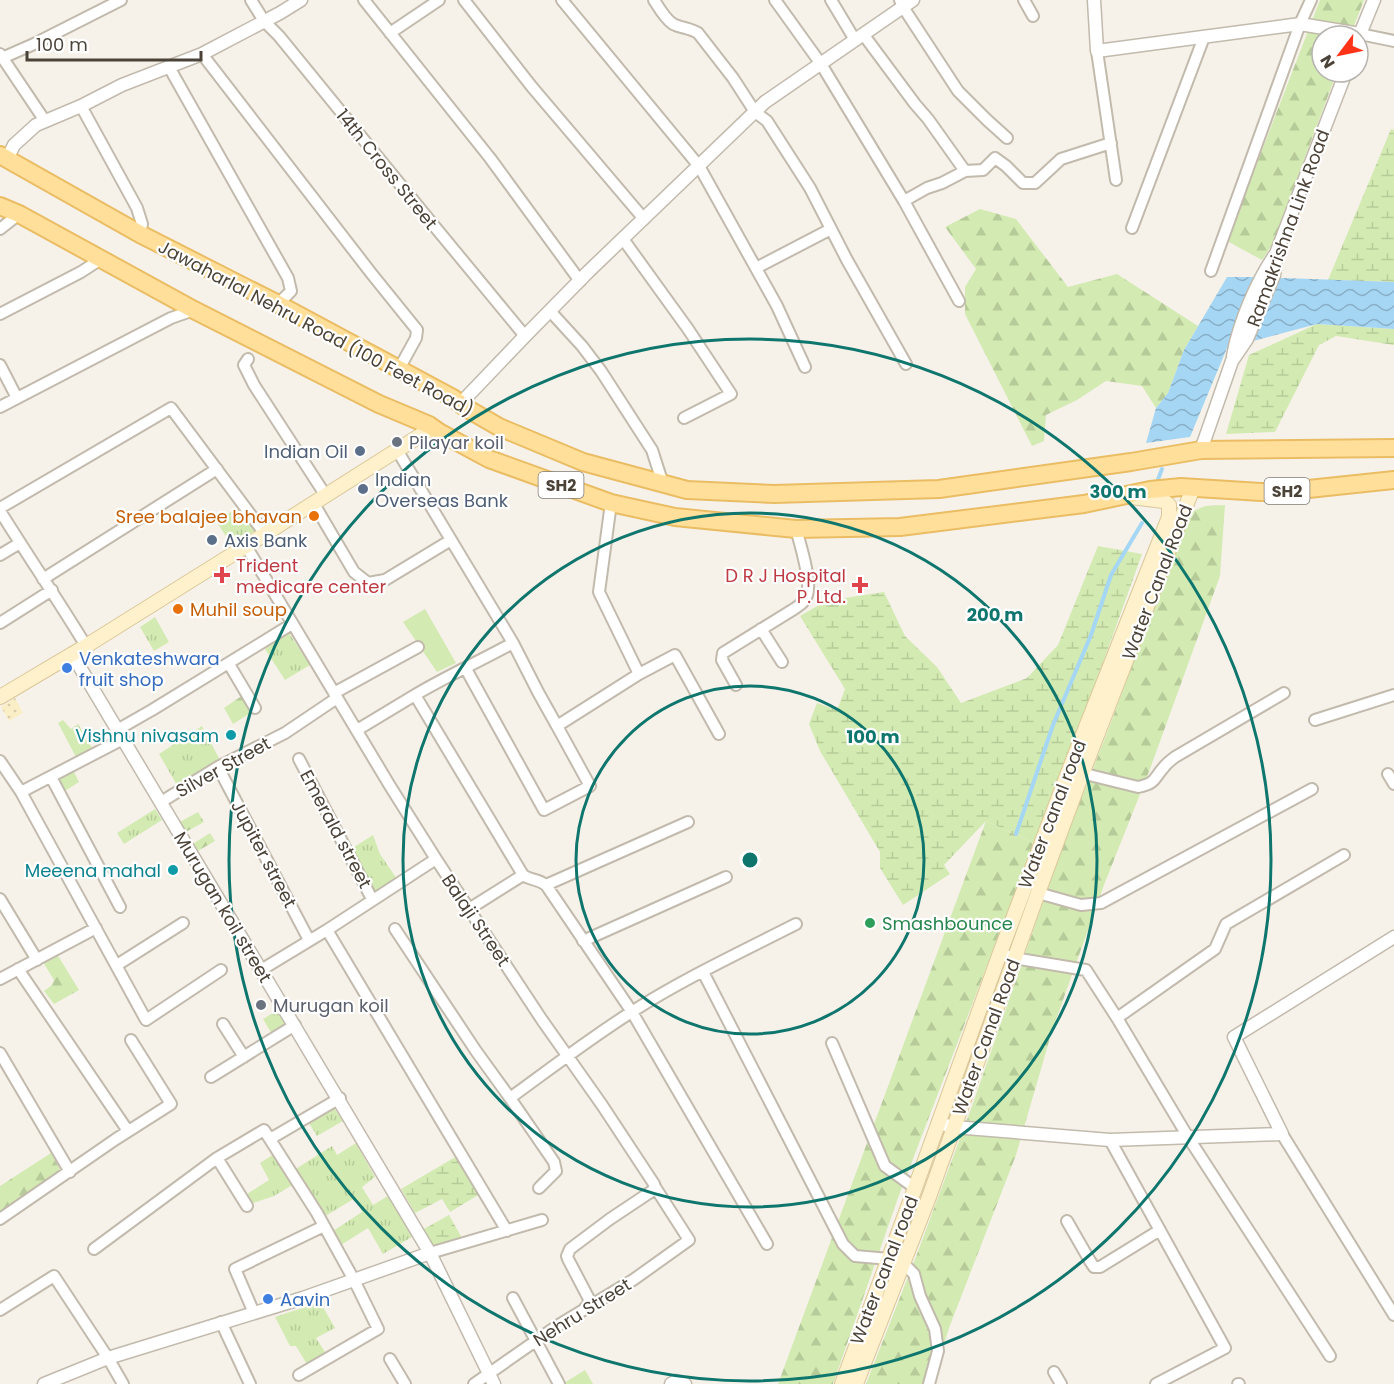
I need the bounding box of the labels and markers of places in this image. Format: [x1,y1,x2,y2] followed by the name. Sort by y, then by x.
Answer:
[409,430,504,455] place label: Pilayar koil
[390,435,404,449] marker: Pilayar koil
[264,439,348,464] place label: Indian Oil
[353,444,367,458] marker: Indian Oil
[375,467,509,513] place label: Indian Overseas Bank
[356,482,370,496] marker: Indian Overseas Bank
[115,504,302,529] place label: Sree balajee bhavan
[307,509,321,523] marker: Sree balajee bhavan
[224,528,308,553] place label: Axis Bank
[205,533,219,547] marker: Axis Bank
[236,553,386,599] place label: Trident medicare center
[725,563,846,609] place label: D R J Hospital P. Ltd.
[213,566,231,584] marker: Trident medicare center
[851,576,869,594] marker: D R J Hospital P. Ltd.
[190,597,287,622] place label: Muhil soup
[171,602,185,616] marker: Muhil soup
[79,646,220,692] place label: Venkateshwara fruit shop
[60,661,74,675] marker: Venkateshwara fruit shop
[75,723,219,748] place label: Vishnu nivasam
[224,728,238,742] marker: Vishnu nivasam
[740,850,760,870] centre of rings
[25,858,161,883] place label: Meeena mahal
[166,863,180,877] marker: Meeena mahal
[882,911,1013,936] place label: Smashbounce
[863,916,877,930] marker: Smashbounce
[273,993,389,1018] place label: Murugan koil
[254,998,268,1012] marker: Murugan koil
[280,1287,330,1312] place label: Aavin
[261,1292,275,1306] marker: Aavin

